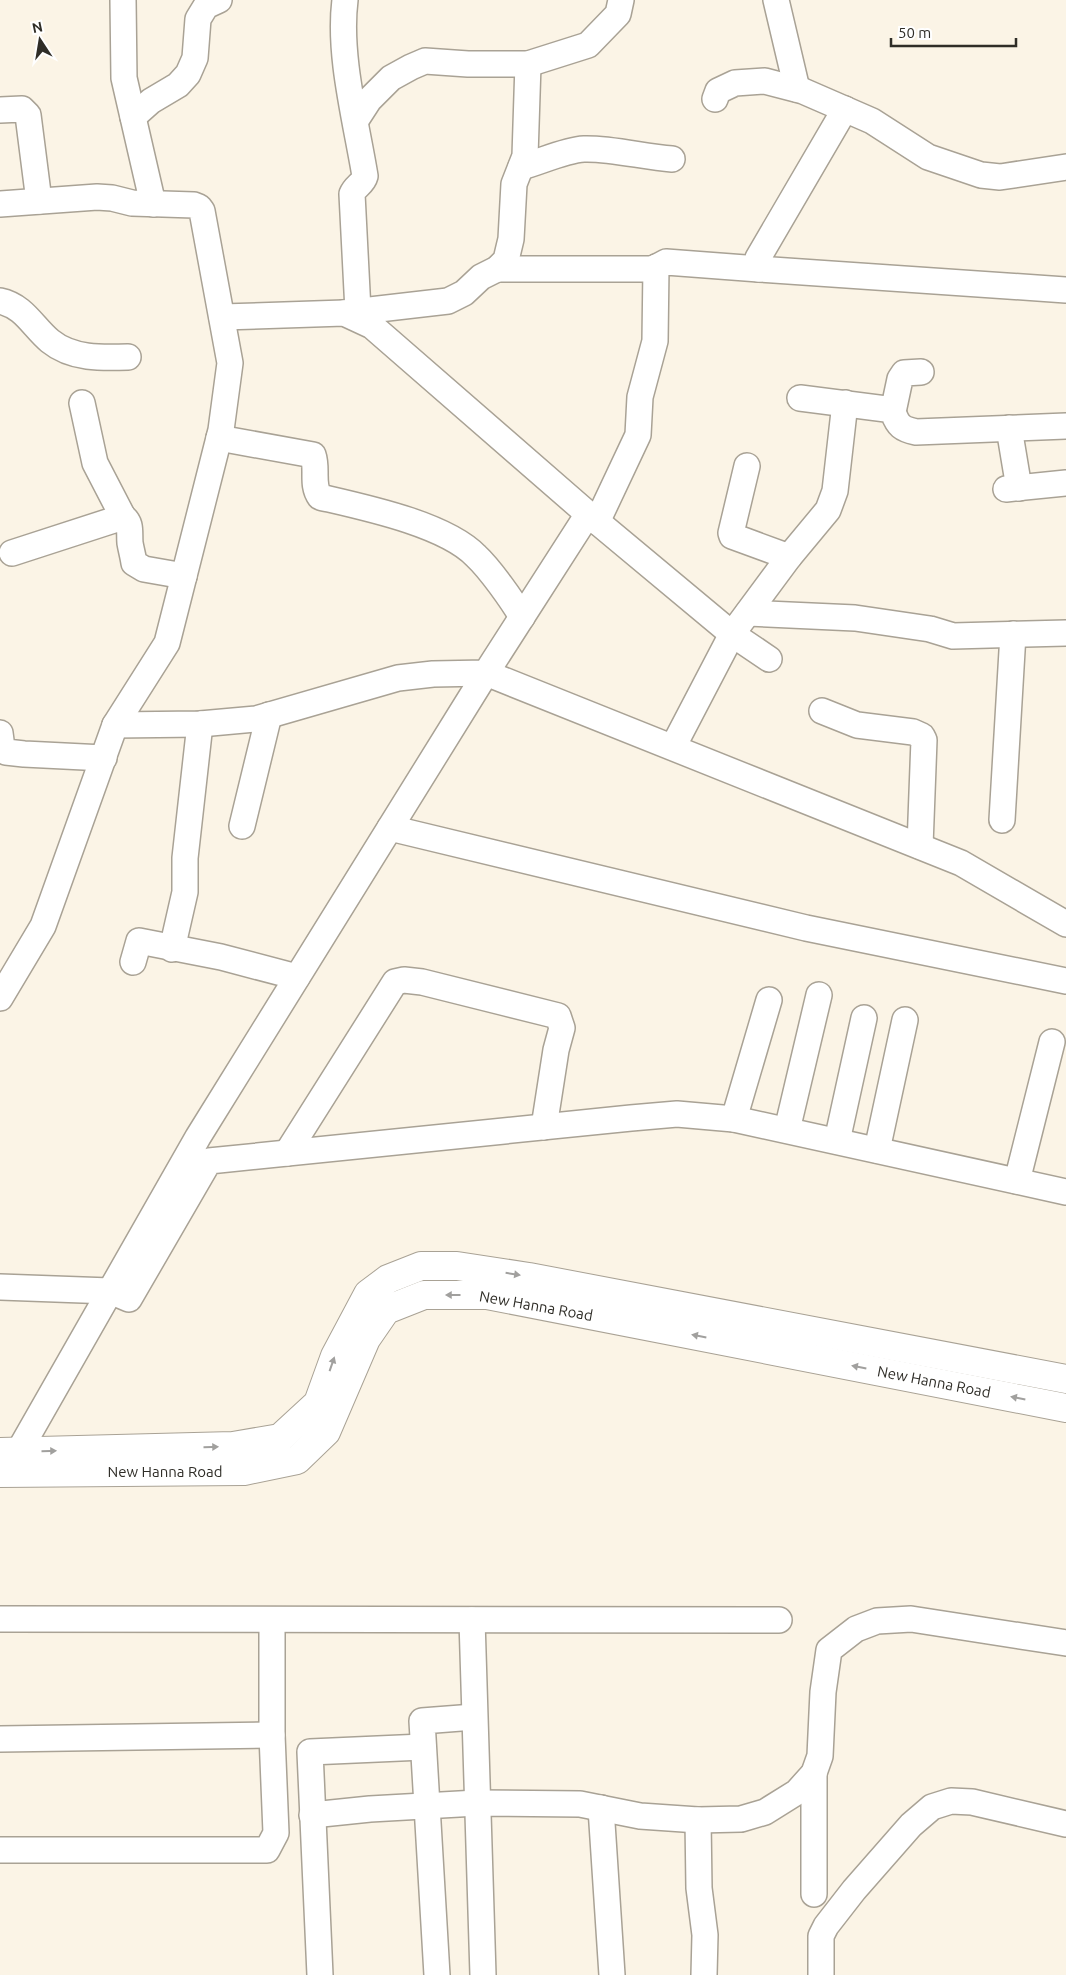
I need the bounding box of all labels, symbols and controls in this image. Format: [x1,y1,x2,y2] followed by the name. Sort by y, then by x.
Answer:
[15,15,65,65] north arrow
[891,15,1016,47] scale bar
[31,18,44,36] text: N
[898,24,931,41] text: 50 m
[506,1270,522,1278] one-way arrow
[478,1287,594,1324] street label: New Hanna Road
[445,1291,461,1299] one-way arrow
[691,1332,707,1340] one-way arrow
[328,1356,336,1371] one-way arrow
[876,1362,992,1401] street label: New Hanna Road
[850,1363,866,1371] one-way arrow
[1010,1394,1026,1402] one-way arrow
[203,1442,219,1450] one-way arrow
[41,1446,57,1454] one-way arrow
[107,1463,223,1480] street label: New Hanna Road

